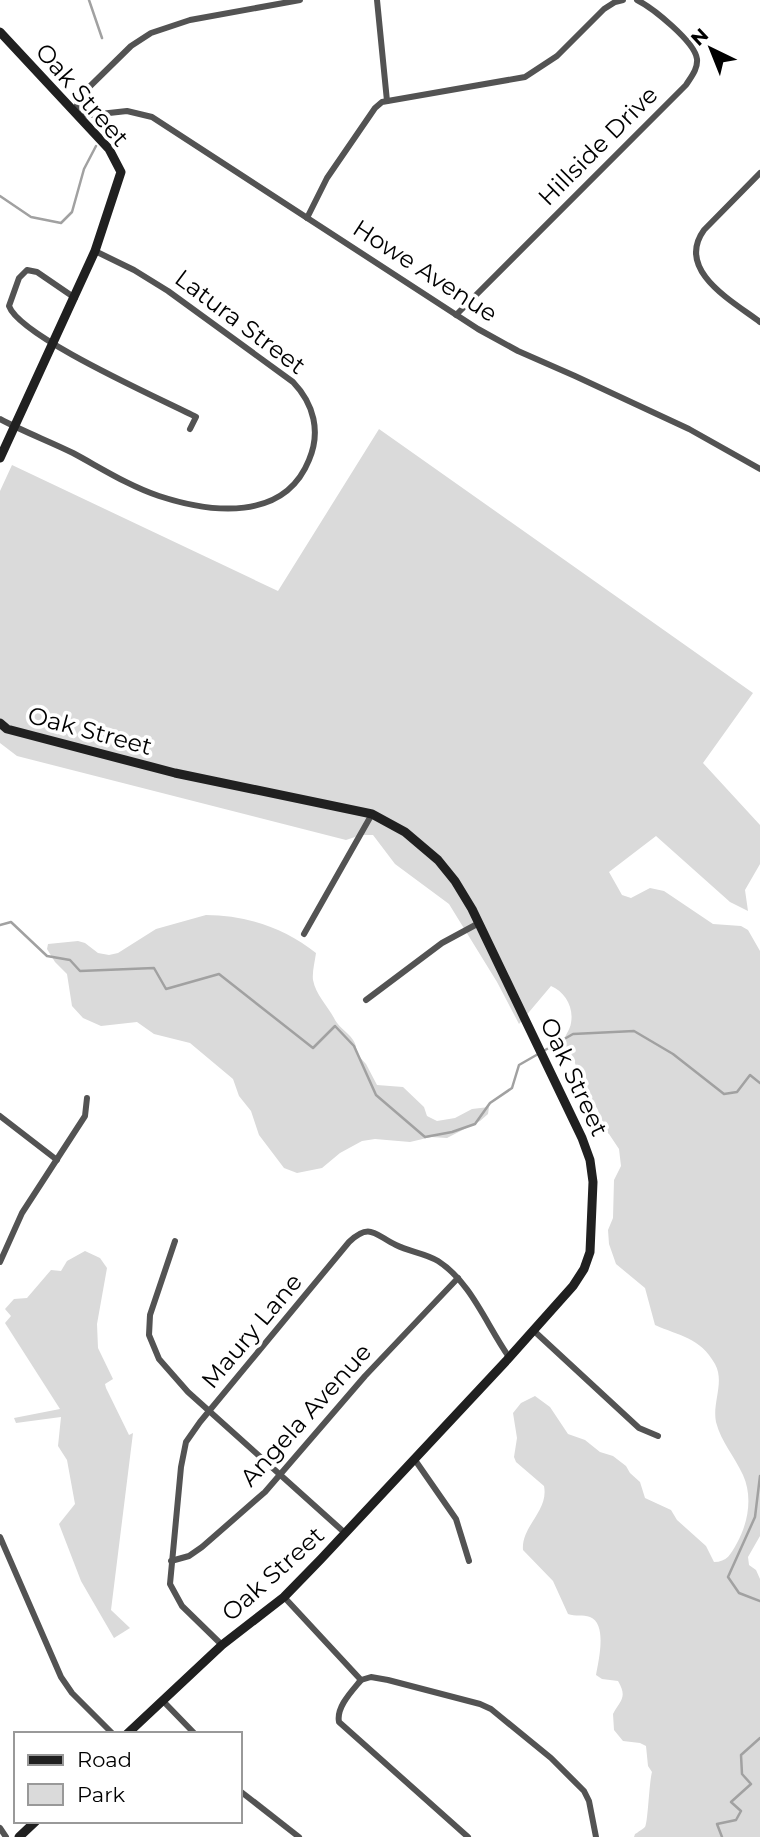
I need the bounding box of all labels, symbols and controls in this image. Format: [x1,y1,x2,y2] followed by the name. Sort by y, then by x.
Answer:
[676,14,746,84] north arrow
[686,23,713,51] text: N
[30,37,135,152] street label: Oak Street
[532,80,663,211] street label: Hillside Drive
[348,213,503,328] street label: Howe Avenue
[169,263,311,380] street label: Latura Street
[25,700,156,761] street label: Oak Street
[534,1013,615,1141] street label: Oak Street
[195,1267,308,1394] street label: Maury Lane
[234,1337,377,1492] street label: Angela Avenue
[216,1520,330,1627] street label: Oak Street
[14,1732,242,1823] legend
[77,1747,132,1772] text: Road
[77,1782,125,1807] text: Park

